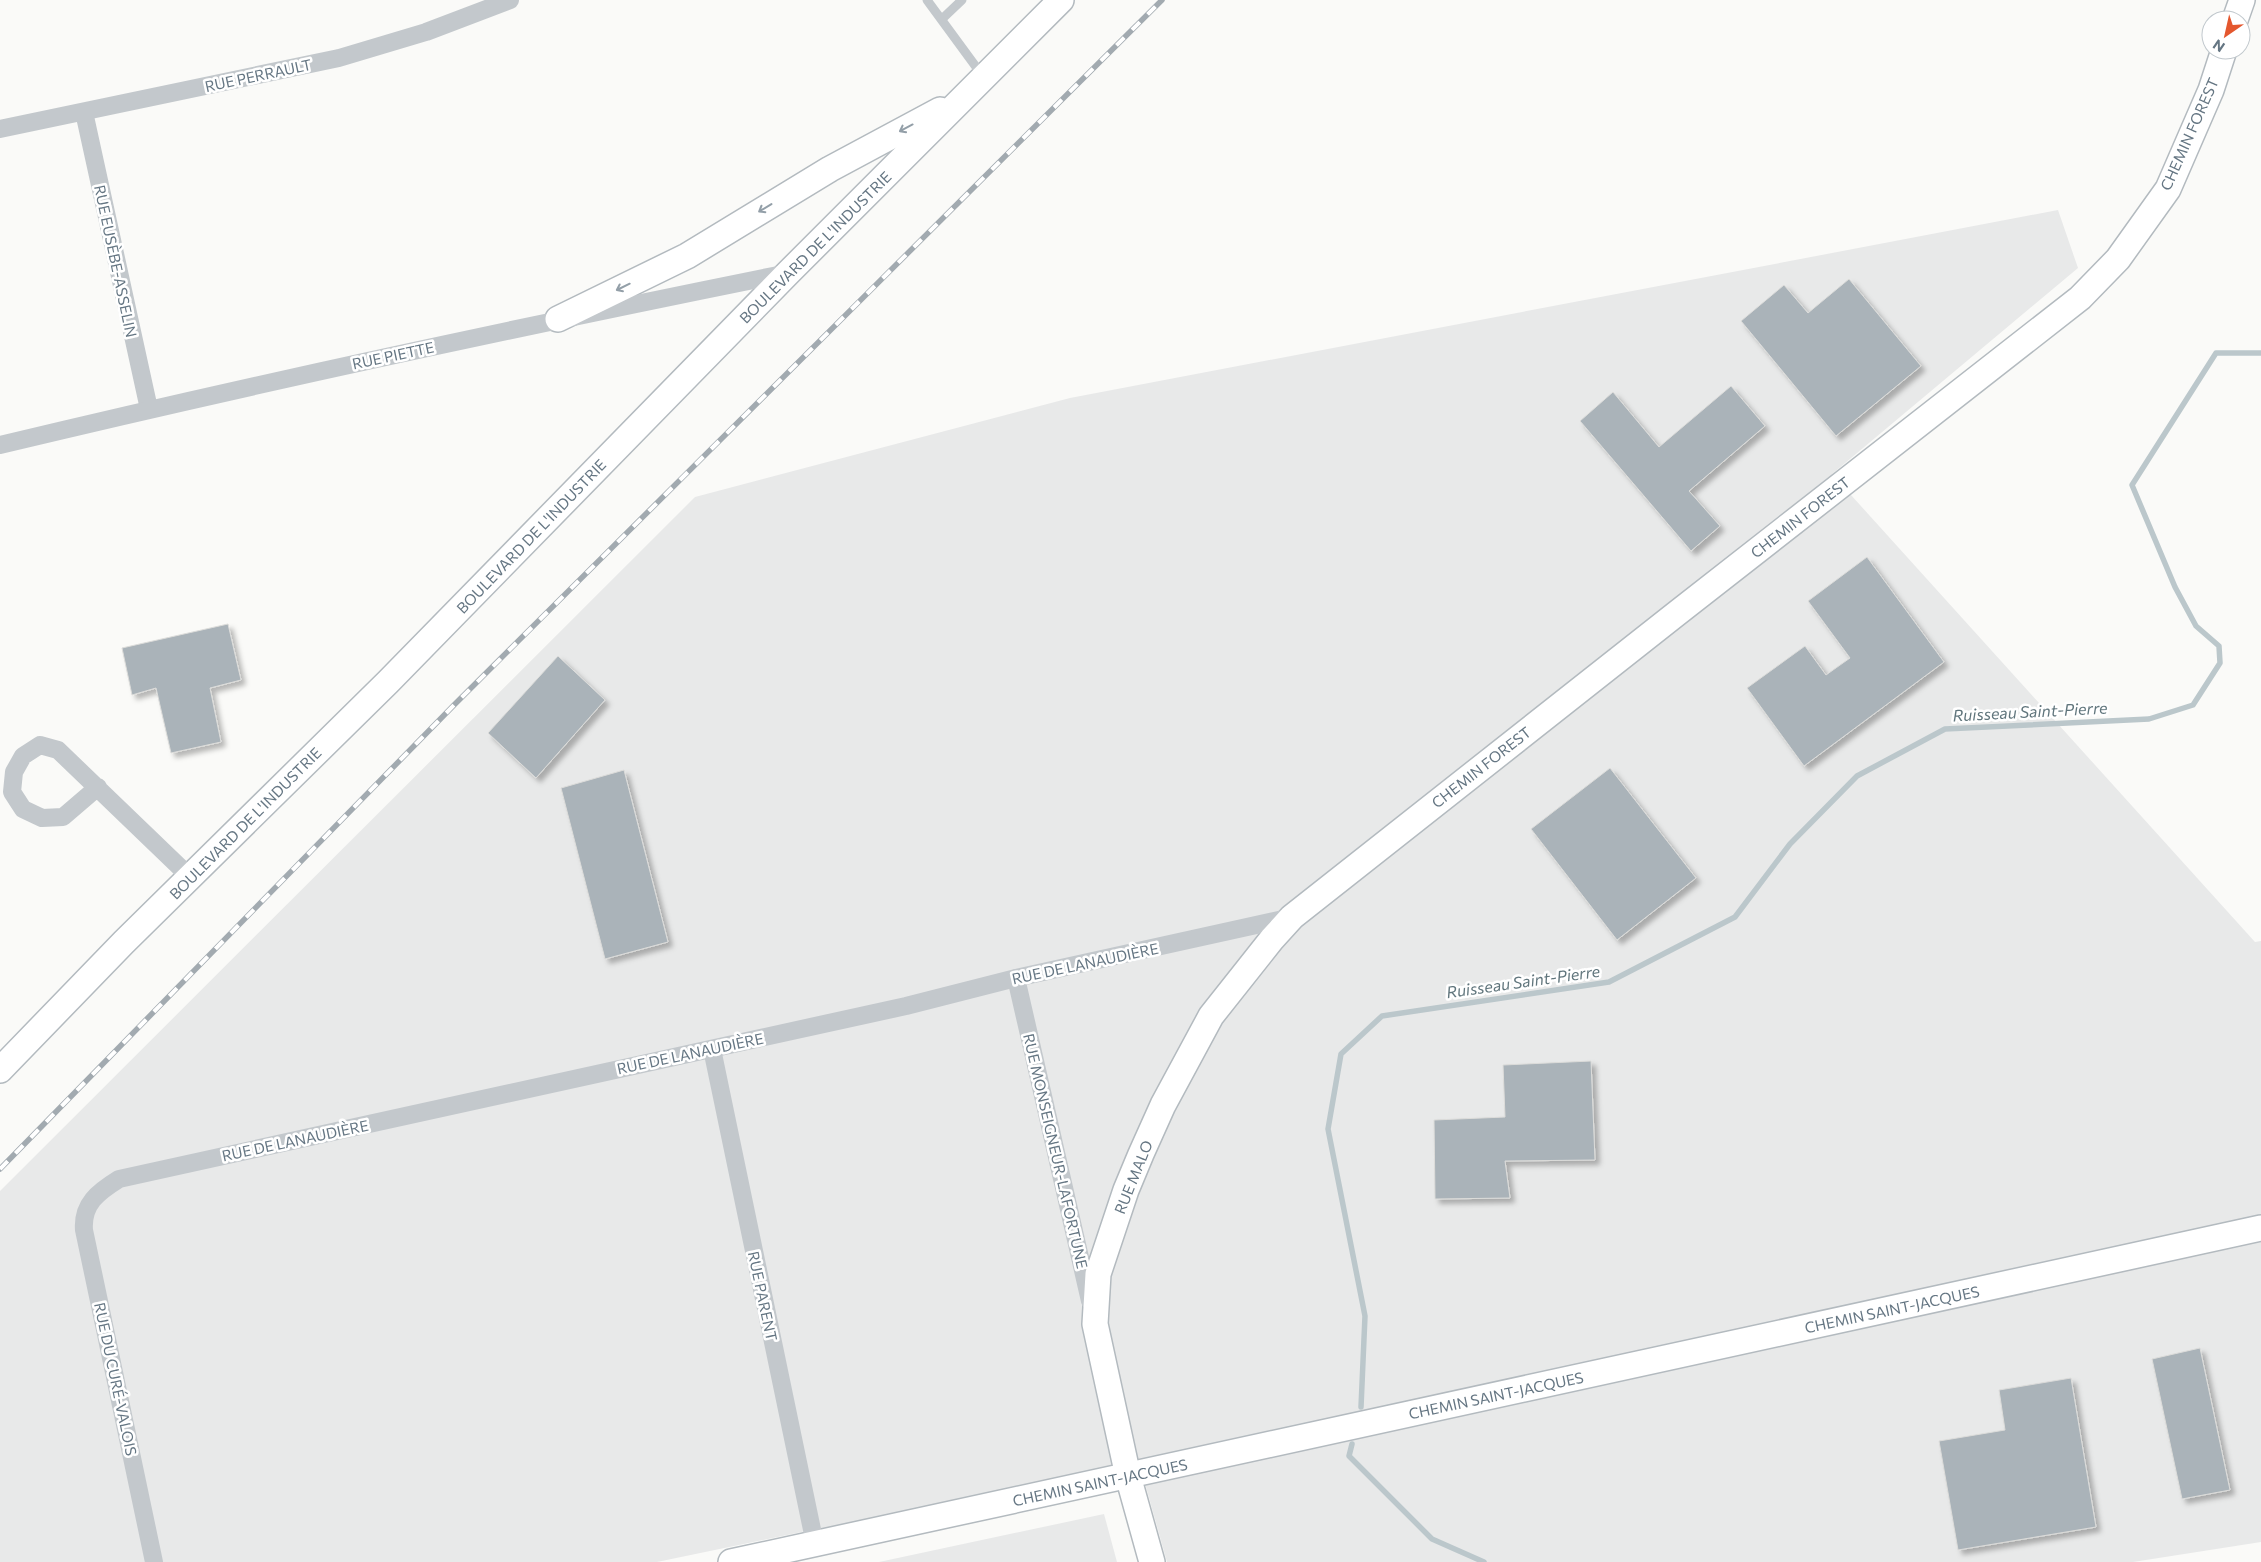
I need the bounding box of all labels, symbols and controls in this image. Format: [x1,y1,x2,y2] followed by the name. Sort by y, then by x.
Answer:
[2201,10,2251,60] north arrow
[2209,36,2228,56] text: N
[203,55,313,95] street label: RUE PERRAULT
[2156,75,2222,193] street label: CHEMIN FOREST
[899,124,914,133] one-way arrow
[735,167,895,327] street label: BOULEVARD DE L'INDUSTRIE
[91,183,142,339] street label: RUE EUSÈBE-ASSELIN
[758,204,772,214] one-way arrow
[616,283,631,292] one-way arrow
[350,338,436,372] street label: RUE PIETTE
[453,455,610,617] street label: BOULEVARD DE L'INDUSTRIE
[1747,472,1854,561] street label: CHEMIN FOREST
[1952,697,2108,725] water label: Ruisseau Saint-Pierre
[1428,722,1535,811] street label: CHEMIN FOREST
[165,743,325,903] street label: BOULEVARD DE L'INDUSTRIE
[1010,938,1160,987] street label: RUE DE LANAUDIÈRE
[1445,961,1602,1001] water label: Ruisseau Saint-Pierre
[615,1028,765,1077] street label: RUE DE LANAUDIÈRE
[1020,1032,1092,1270] street label: RUE MONSEIGNEUR-LAFORTUNE
[220,1115,370,1164] street label: RUE DE LANAUDIÈRE
[1110,1138,1156,1216] street label: RUE MALO
[745,1249,781,1343] street label: RUE PARENT
[1803,1282,1981,1336] street label: CHEMIN SAINT-JACQUES
[91,1301,142,1457] street label: RUE DU CURÉ-VALOIS
[1407,1368,1585,1422] street label: CHEMIN SAINT-JACQUES
[1011,1455,1189,1509] street label: CHEMIN SAINT-JACQUES

